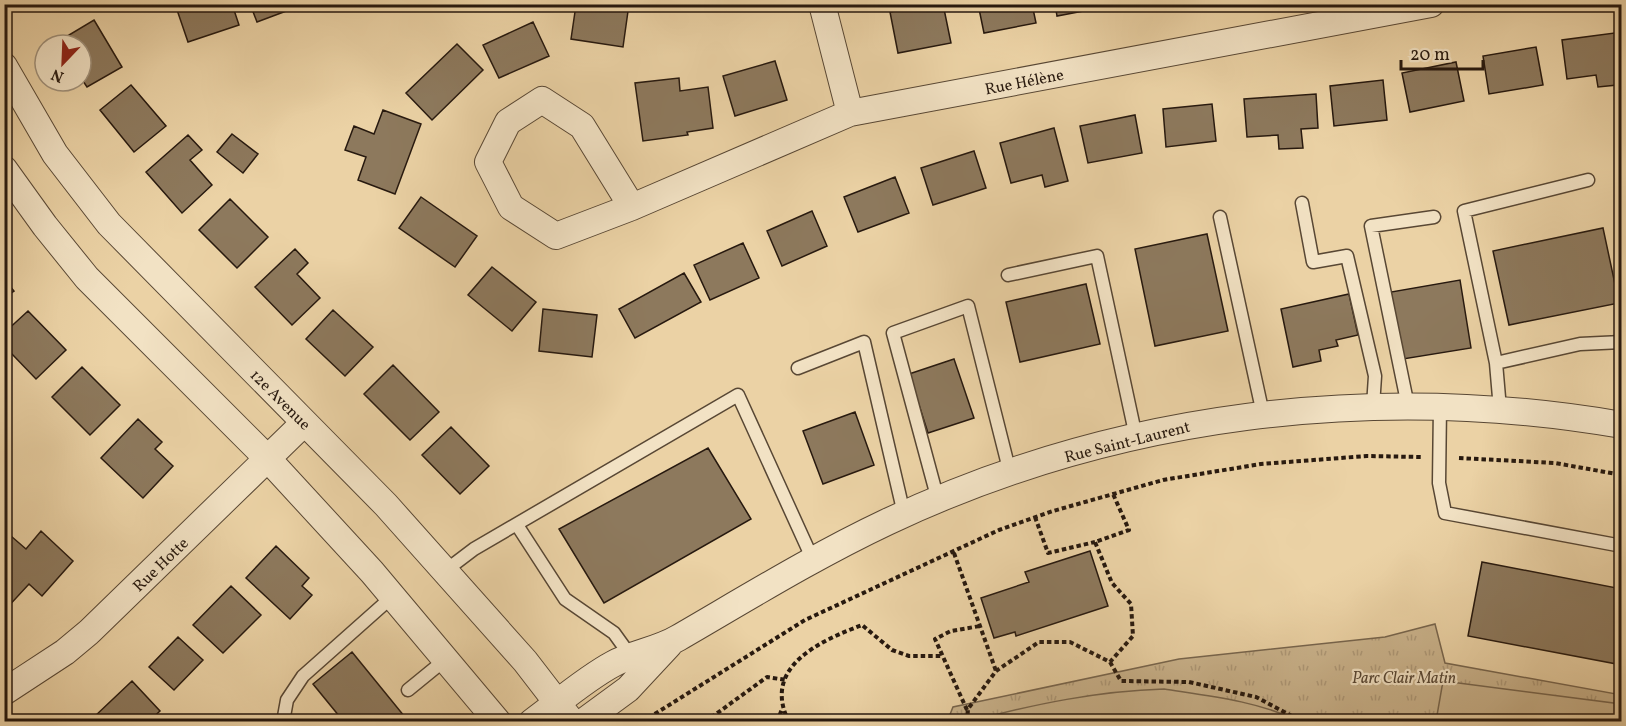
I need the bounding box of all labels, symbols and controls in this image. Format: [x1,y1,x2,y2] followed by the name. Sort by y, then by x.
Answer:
[33,33,93,93] north arrow
[1401,33,1484,71] scale bar
[1410,43,1450,68] text: 20 m
[48,62,68,87] text: N
[983,65,1066,101] street label: Rue Hélène
[244,365,315,436] street label: 12e Avenue
[1062,417,1193,469] street label: Rue Saint-Laurent
[129,533,194,598] street label: Rue Hotte
[1352,668,1456,690] park label: Parc Clair Matin

